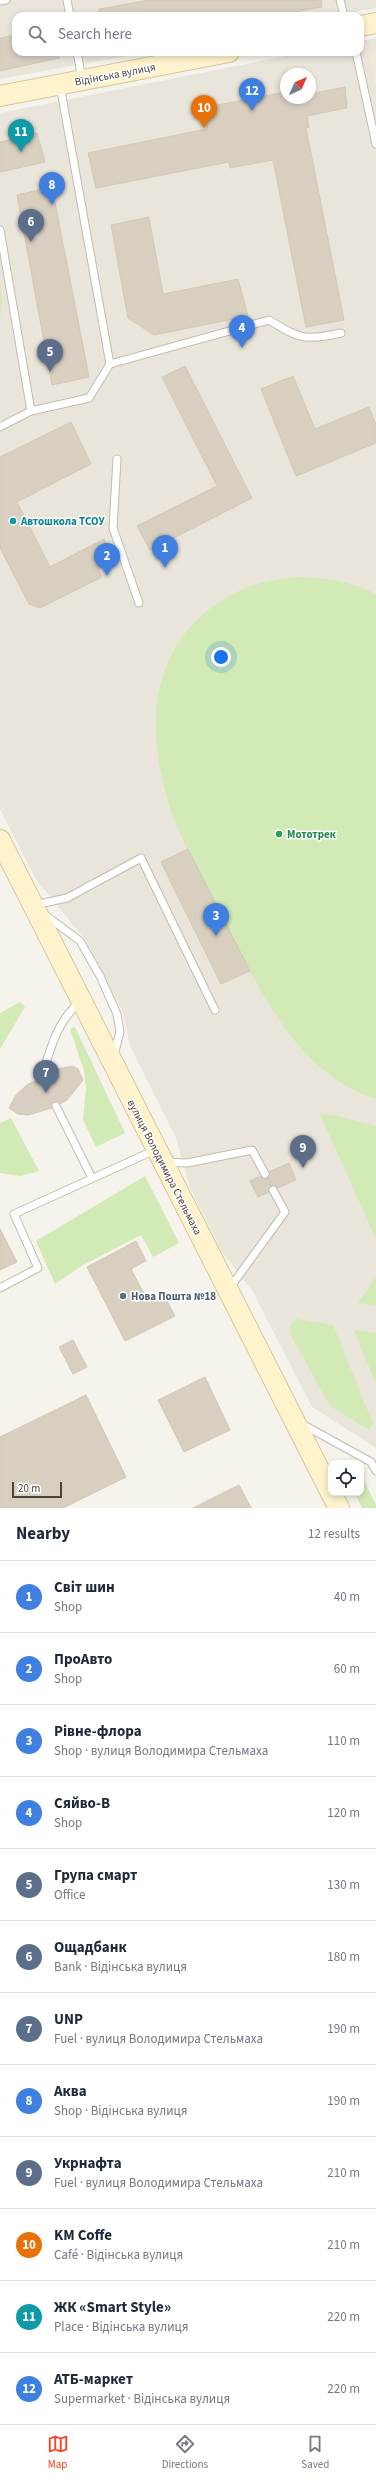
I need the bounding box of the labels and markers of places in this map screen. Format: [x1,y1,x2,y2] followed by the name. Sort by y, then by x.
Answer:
[239,78,265,111] pin: 12
[191,95,217,128] pin: 10
[8,119,34,152] pin: 11
[39,172,65,205] pin: 8
[18,209,44,242] pin: 6
[229,315,255,348] pin: 4
[37,339,63,372] pin: 5
[20,514,105,529] place label: Автошкола ТСОУ
[8,516,18,526] marker: Автошкола ТСОУ
[152,535,178,568] pin: 1
[94,543,120,576] pin: 2
[287,827,336,842] place label: Мототрек
[274,829,284,839] marker: Мототрек
[203,903,229,936] pin: 3
[33,1060,59,1093] pin: 7
[290,1135,316,1168] pin: 9
[131,1289,216,1304] place label: Нова Пошта №18
[118,1291,128,1301] marker: Нова Пошта №18

